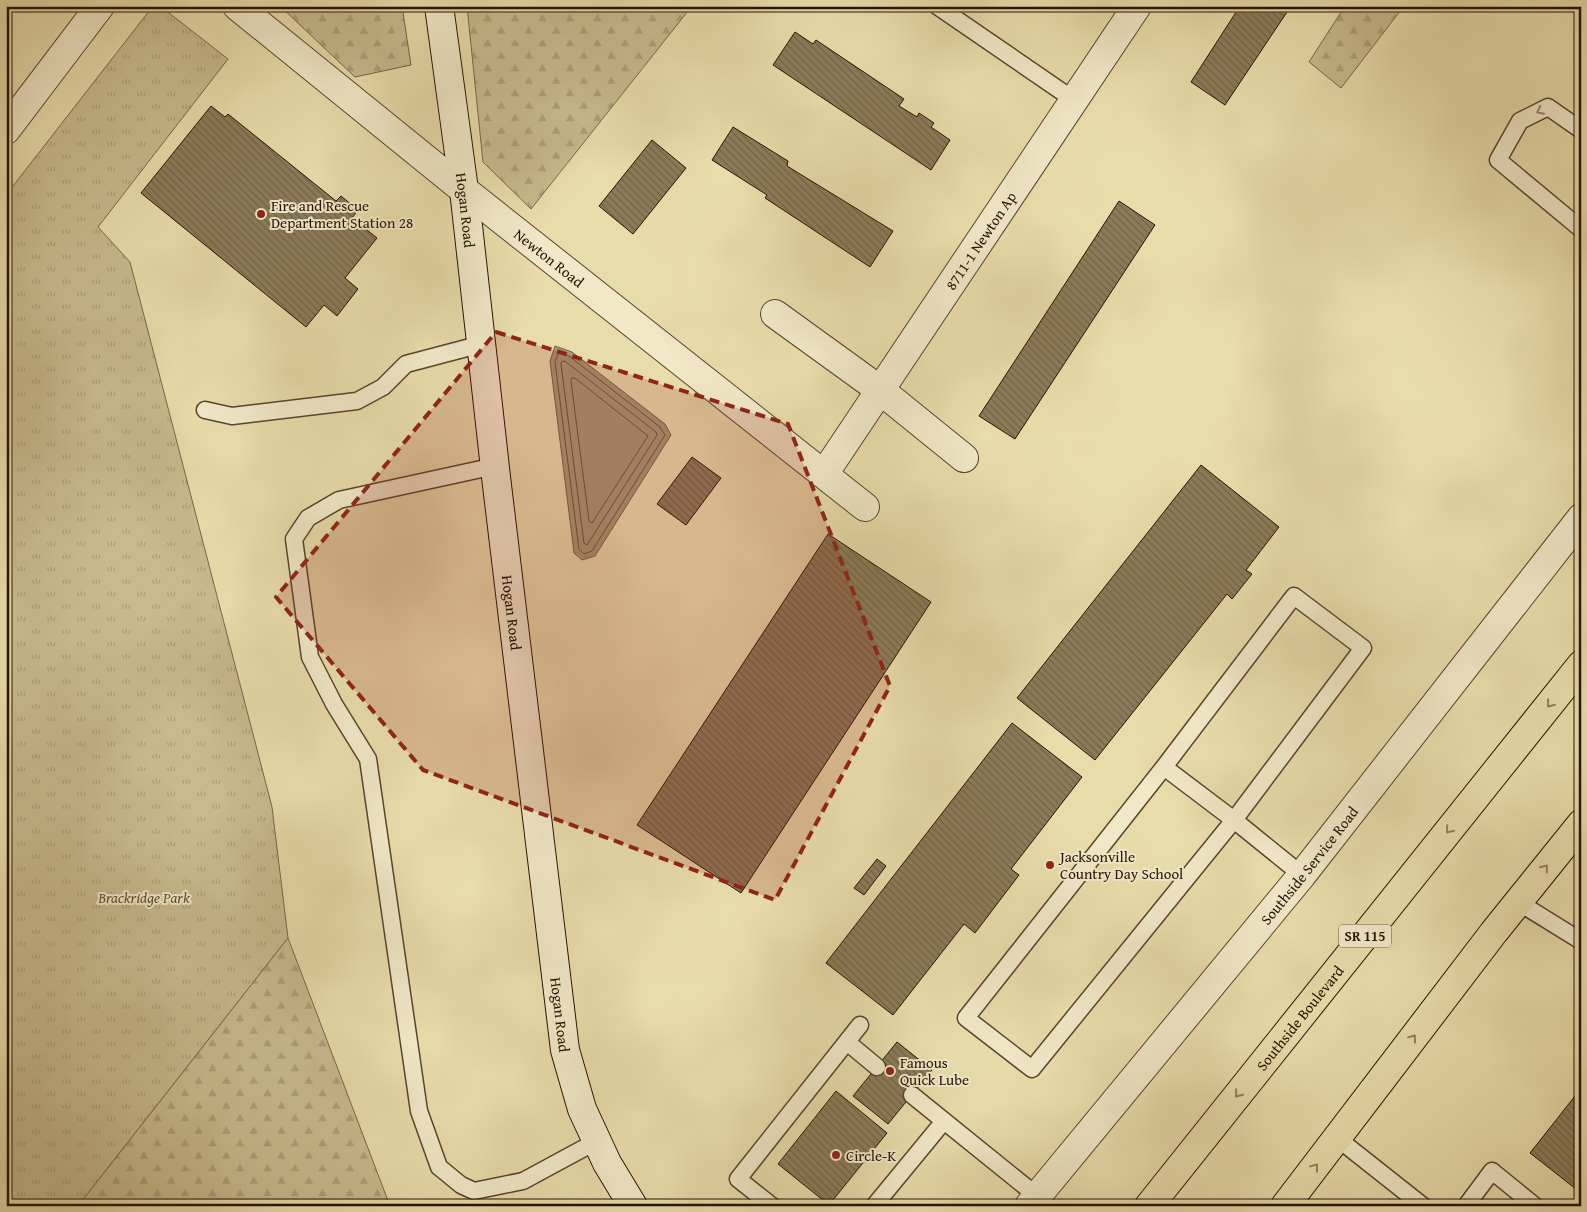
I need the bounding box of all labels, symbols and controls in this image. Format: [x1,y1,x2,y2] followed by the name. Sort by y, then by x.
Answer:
[1536,105,1545,115] one-way arrow
[451,171,481,249] street label: Hogan Road
[940,187,1021,294] street label: 8711-1 Newton Ap
[271,195,413,233] place label: Fire and Rescue Department Station 28
[255,208,267,220] marker: Fire and Rescue Department Station 28
[510,223,589,292] street label: Newton Road
[497,574,527,651] street label: Hogan Road
[1547,698,1556,707] one-way arrow
[1255,802,1363,929] street label: Southside Service Road
[1445,825,1454,834] one-way arrow
[1058,846,1183,884] place label: Jacksonville Country Day School
[1044,859,1056,871] marker: Jacksonville Country Day School
[1540,865,1548,874] one-way arrow
[97,887,190,908] park label: Brackridge Park
[1339,924,1391,948] road number: SR 115
[1251,961,1348,1075] street label: Southside Boulevard
[546,976,576,1053] street label: Hogan Road
[1408,1035,1416,1044] one-way arrow
[900,1052,969,1090] place label: Famous Quick Lube
[884,1065,896,1077] marker: Famous Quick Lube
[1235,1088,1244,1098] one-way arrow
[846,1145,896,1166] place label: Circle-K
[830,1149,842,1161] marker: Circle-K
[1309,1163,1318,1173] one-way arrow

